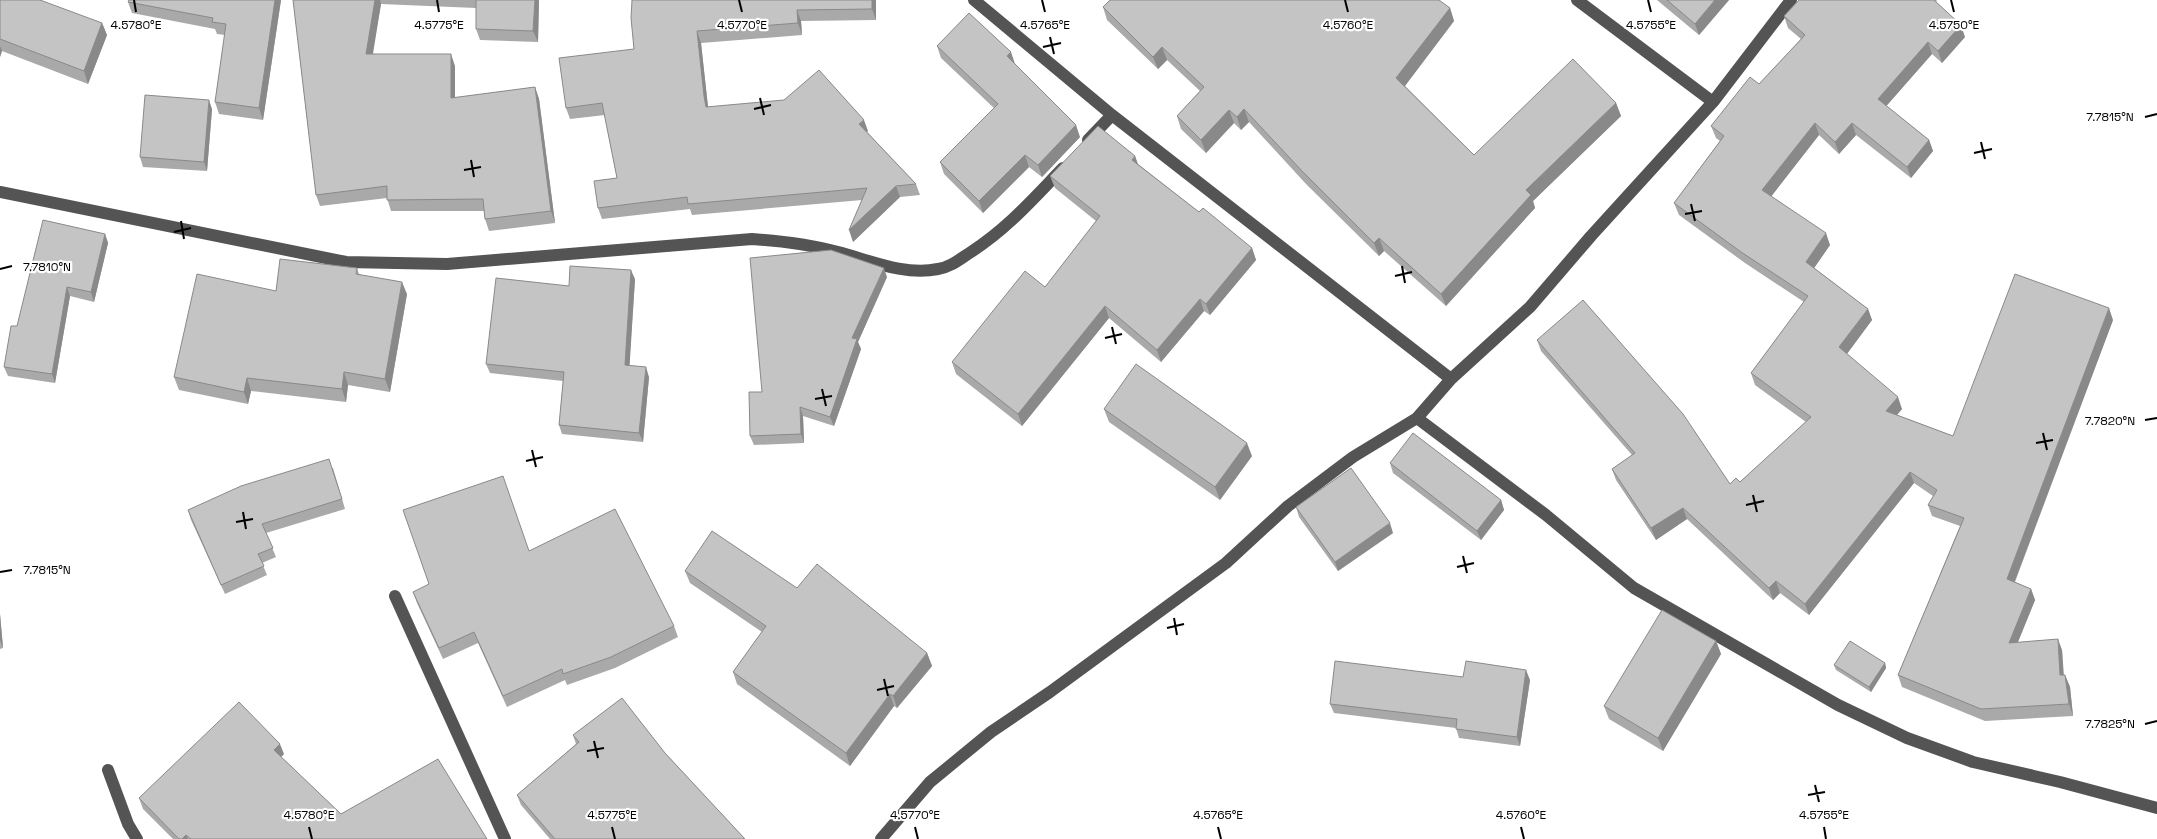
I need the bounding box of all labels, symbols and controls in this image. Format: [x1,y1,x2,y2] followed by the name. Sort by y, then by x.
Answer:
[111,17,162,33] text: 4.5780°E
[414,17,464,33] text: 4.5775°E
[717,17,767,33] text: 4.5770°E
[1020,17,1070,33] text: 4.5765°E
[1323,17,1374,33] text: 4.5760°E
[1626,17,1676,33] text: 4.5755°E
[1929,17,1980,33] text: 4.5750°E
[2086,109,2134,125] text: 7.7815°N
[23,259,71,275] text: 7.7810°N
[2085,413,2135,429] text: 7.7820°N
[23,562,71,578] text: 7.7815°N
[2085,716,2135,732] text: 7.7825°N
[284,807,335,823] text: 4.5780°E
[587,807,637,823] text: 4.5775°E
[890,807,940,823] text: 4.5770°E
[1193,807,1243,823] text: 4.5765°E
[1496,807,1547,823] text: 4.5760°E
[1799,807,1849,823] text: 4.5755°E

